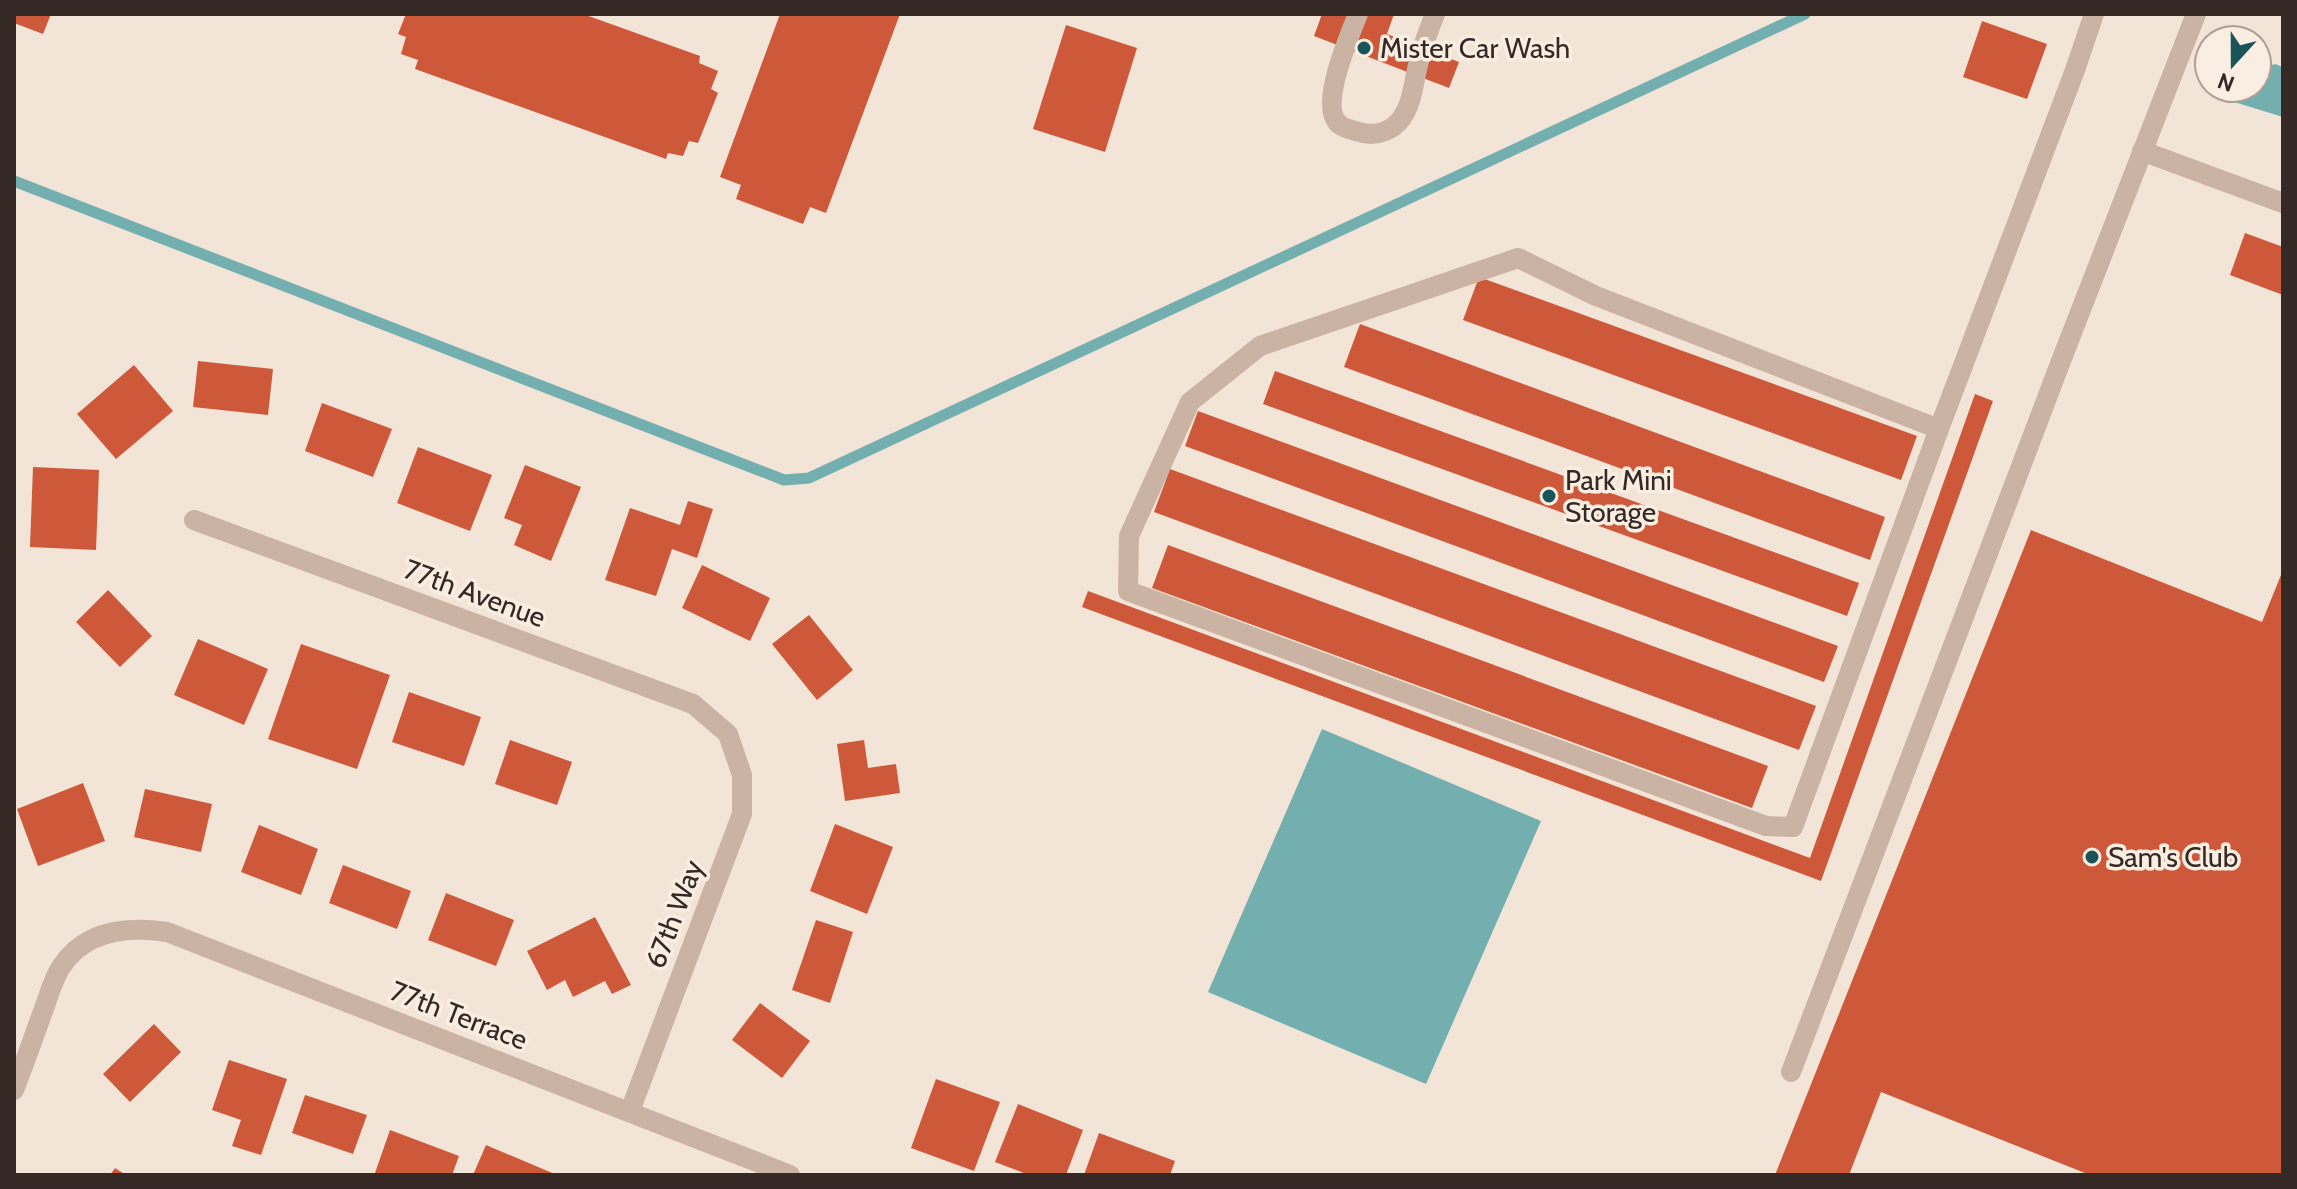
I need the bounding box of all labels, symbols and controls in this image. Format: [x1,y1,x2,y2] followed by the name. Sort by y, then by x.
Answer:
[2193,24,2273,104] north arrow
[1380,31,1570,65] place label: Mister Car Wash
[1355,39,1373,57] marker: Mister Car Wash
[2214,67,2238,98] text: N
[1565,463,1672,529] place label: Park Mini Storage
[1540,487,1558,505] marker: Park Mini Storage
[400,552,550,634] street label: 77th Avenue
[2108,840,2238,874] place label: Sam's Club
[2083,848,2101,866] marker: Sam's Club
[638,855,710,973] street label: 67th Way
[386,973,532,1057] street label: 77th Terrace

